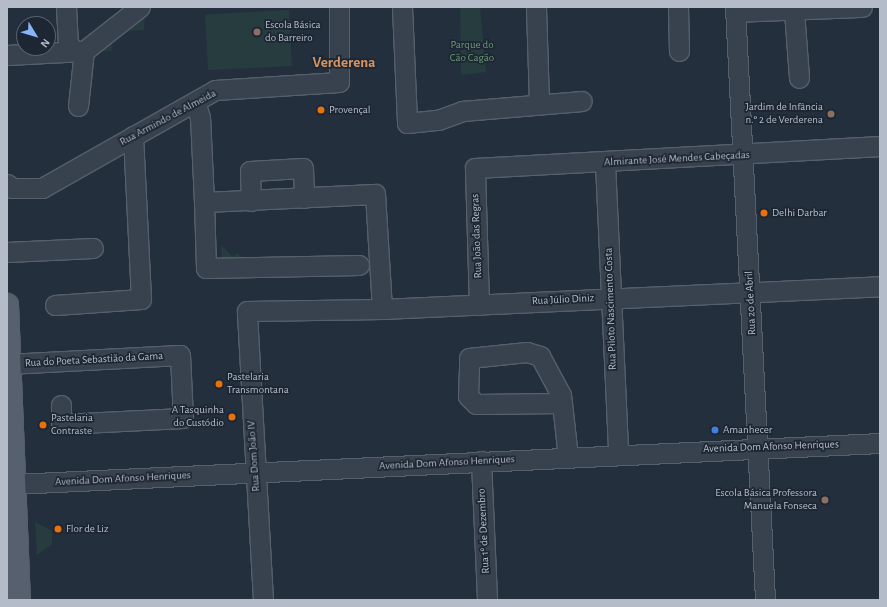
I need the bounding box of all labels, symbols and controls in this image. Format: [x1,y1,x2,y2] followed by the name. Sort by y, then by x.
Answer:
[16,16,56,56] north arrow
[265,19,321,45] place label: Escola Básica do Barreiro
[252,27,262,37] marker: Escola Básica do Barreiro
[38,37,52,49] text: N
[450,39,494,65] park label: Parque do Cão Cagão
[313,54,375,72] district label: Verderena
[118,87,218,149] street label: Rua Armindo de Almeida
[745,101,823,127] place label: Jardim de Infância n.º 2 de Verderena
[329,103,371,117] place label: Provençal
[316,105,326,115] marker: Provençal
[826,109,836,119] marker: Jardim de Infância n.º 2 de Verderena
[604,149,750,169] street label: Almirante José Mendes Cabeçadas
[469,194,485,278] street label: Rua João das Regras
[772,206,827,220] place label: Delhi Darbar
[759,208,769,218] marker: Delhi Darbar
[602,248,620,370] street label: Rua Piloto Nascimento Costa
[743,270,759,336] street label: Rua 20 de Abril
[531,292,595,308] street label: Rua Júlio Diniz
[24,350,164,370] street label: Rua do Poeta Sebastião da Gama
[227,371,289,397] place label: Pastelaria Transmontana
[214,379,224,389] marker: Pastelaria Transmontana
[172,404,224,430] place label: A Tasquinha do Custódio
[51,412,93,438] place label: Pastelaria Contraste
[227,412,237,422] marker: A Tasquinha do Custódio
[38,420,48,430] marker: Pastelaria Contraste
[245,420,263,492] street label: Rua Dom João IV
[723,423,772,437] place label: Amanhecer
[710,425,720,435] marker: Amanhecer
[703,438,839,456] street label: Avenida Dom Afonso Henriques
[379,453,515,473] street label: Avenida Dom Afonso Henriques
[55,469,191,489] street label: Avenida Dom Afonso Henriques
[715,487,817,513] place label: Escola Básica Professora Manuela Fonseca
[475,488,493,574] street label: Rua 1º de Dezembro
[820,495,830,505] marker: Escola Básica Professora Manuela Fonseca
[66,522,108,536] place label: Flor de Liz
[53,524,63,534] marker: Flor de Liz

